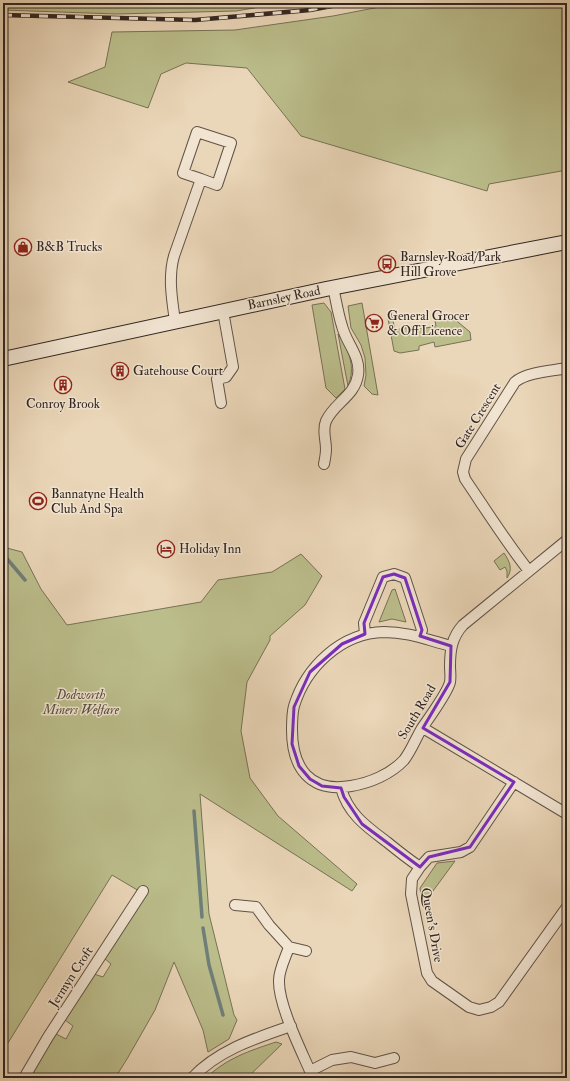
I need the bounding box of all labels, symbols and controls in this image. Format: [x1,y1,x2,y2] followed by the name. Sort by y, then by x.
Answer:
[13,237,33,257] shop icon: B&B Trucks
[36,239,103,255] place label: B&B Trucks
[400,249,502,280] place label: Barnsley Road/Park Hill Grove
[377,254,397,274] bus stop icon: Barnsley Road/Park Hill Grove
[246,282,323,315] street label: Barnsley Road
[387,308,469,339] place label: General Grocer & Off Licence
[364,313,384,333] supermarket icon: General Grocer & Off Licence
[110,361,130,381] building icon: Gatehouse Court
[133,363,223,379] place label: Gatehouse Court
[53,375,73,395] building icon: Conroy Brook
[452,380,504,452] street label: Gate Crescent
[26,396,101,413] place label: Conroy Brook
[51,486,144,518] place label: Bannatyne Health Club And Spa
[28,491,48,511] sports icon: Bannatyne Health Club And Spa
[156,539,176,559] hotel icon: Holiday Inn
[179,541,241,558] place label: Holiday Inn
[394,681,440,742] street label: South Road
[42,687,120,718] park label: Dodworth Miners Welfare
[418,887,447,964] street label: Queen's Drive
[45,944,97,1012] street label: Jermyn Croft

